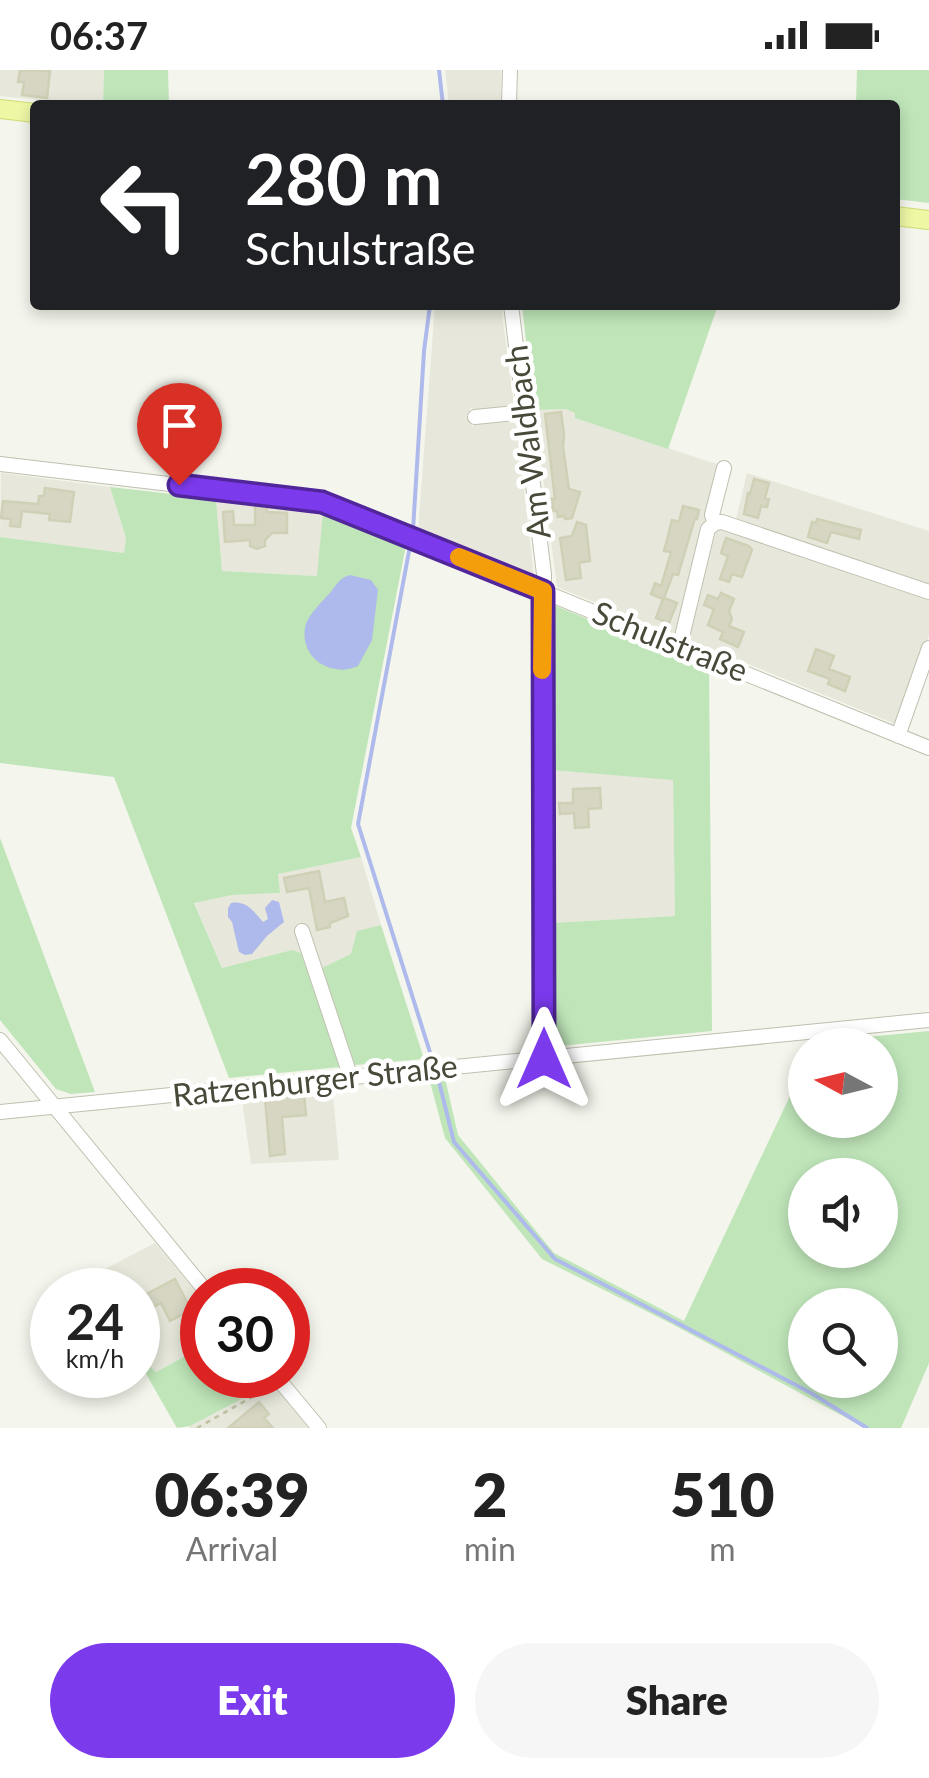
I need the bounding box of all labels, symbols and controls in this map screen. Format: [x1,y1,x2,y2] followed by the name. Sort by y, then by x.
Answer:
[50,12,148,58] text: 06:37
[245,136,442,220] text: 280 m
[80,140,210,270] icon: left
[245,221,475,275] text: Schulstraße
[495,343,558,542] street label: Am Waldbach
[137,383,222,486] pin
[152,398,207,453] icon: arrive
[587,592,754,689] street label: Schulstraße
[492,1007,596,1111] position arrow
[788,1028,898,1138] north arrow
[788,1028,898,1398] map controls
[170,1045,459,1114] street label: Ratzenburger Straße
[788,1158,898,1268] button: sound
[180,1268,310,1398] speed limit sign: 30
[788,1288,898,1398] button: search
[66,1291,124,1351] text: 24
[66,1343,124,1373] text: km/h
[154,1458,310,1530] text: 06:39
[472,1458,507,1530] text: 2
[670,1458,775,1530] text: 510
[186,1529,278,1568] text: Arrival
[464,1529,516,1568] text: min
[709,1529,736,1568] text: m
[50,1643,455,1758] button: Exit
[475,1643,879,1758] button: Share

